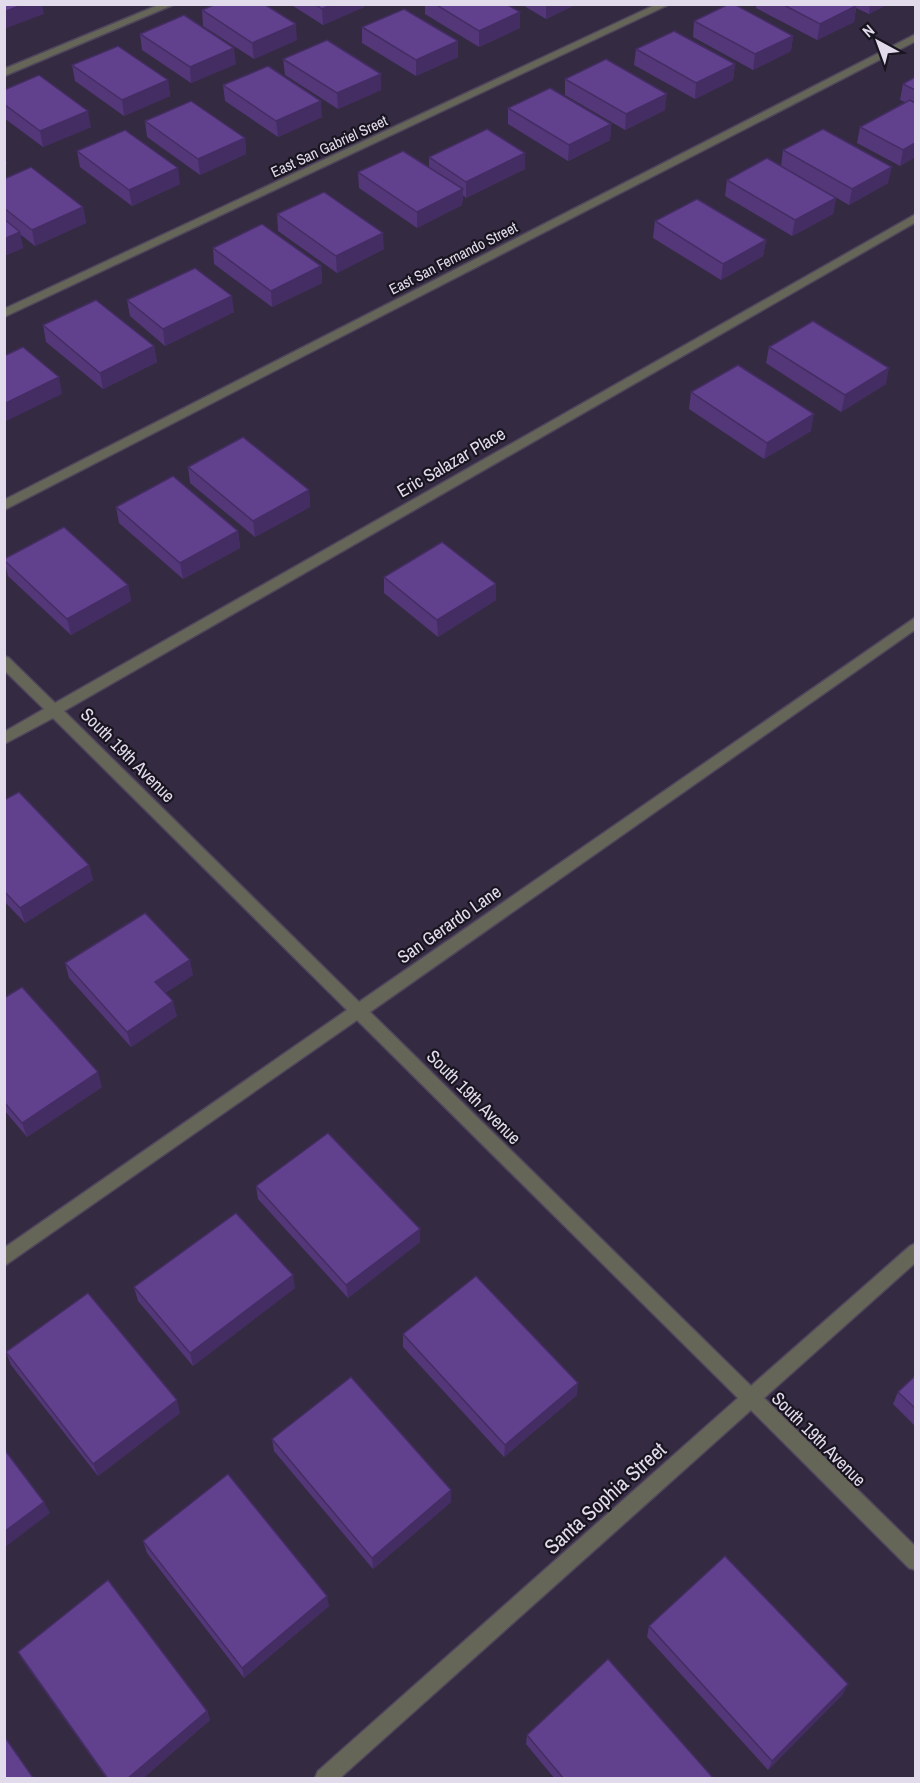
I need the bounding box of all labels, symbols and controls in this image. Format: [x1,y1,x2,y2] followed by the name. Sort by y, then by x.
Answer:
[848,12,908,72] north arrow
[857,19,879,42] text: N
[267,110,391,182] street label: East San Gabriel Sreet
[385,216,521,300] street label: East San Fernando Street
[392,421,510,503] street label: Eric Salazar Place
[75,702,181,808] street label: South 19th Avenue
[392,879,506,969] street label: San Gerardo Lane
[421,1044,527,1150] street label: South 19th Avenue
[766,1386,872,1492] street label: South 19th Avenue
[538,1435,672,1561] street label: Santa Sophia Street

